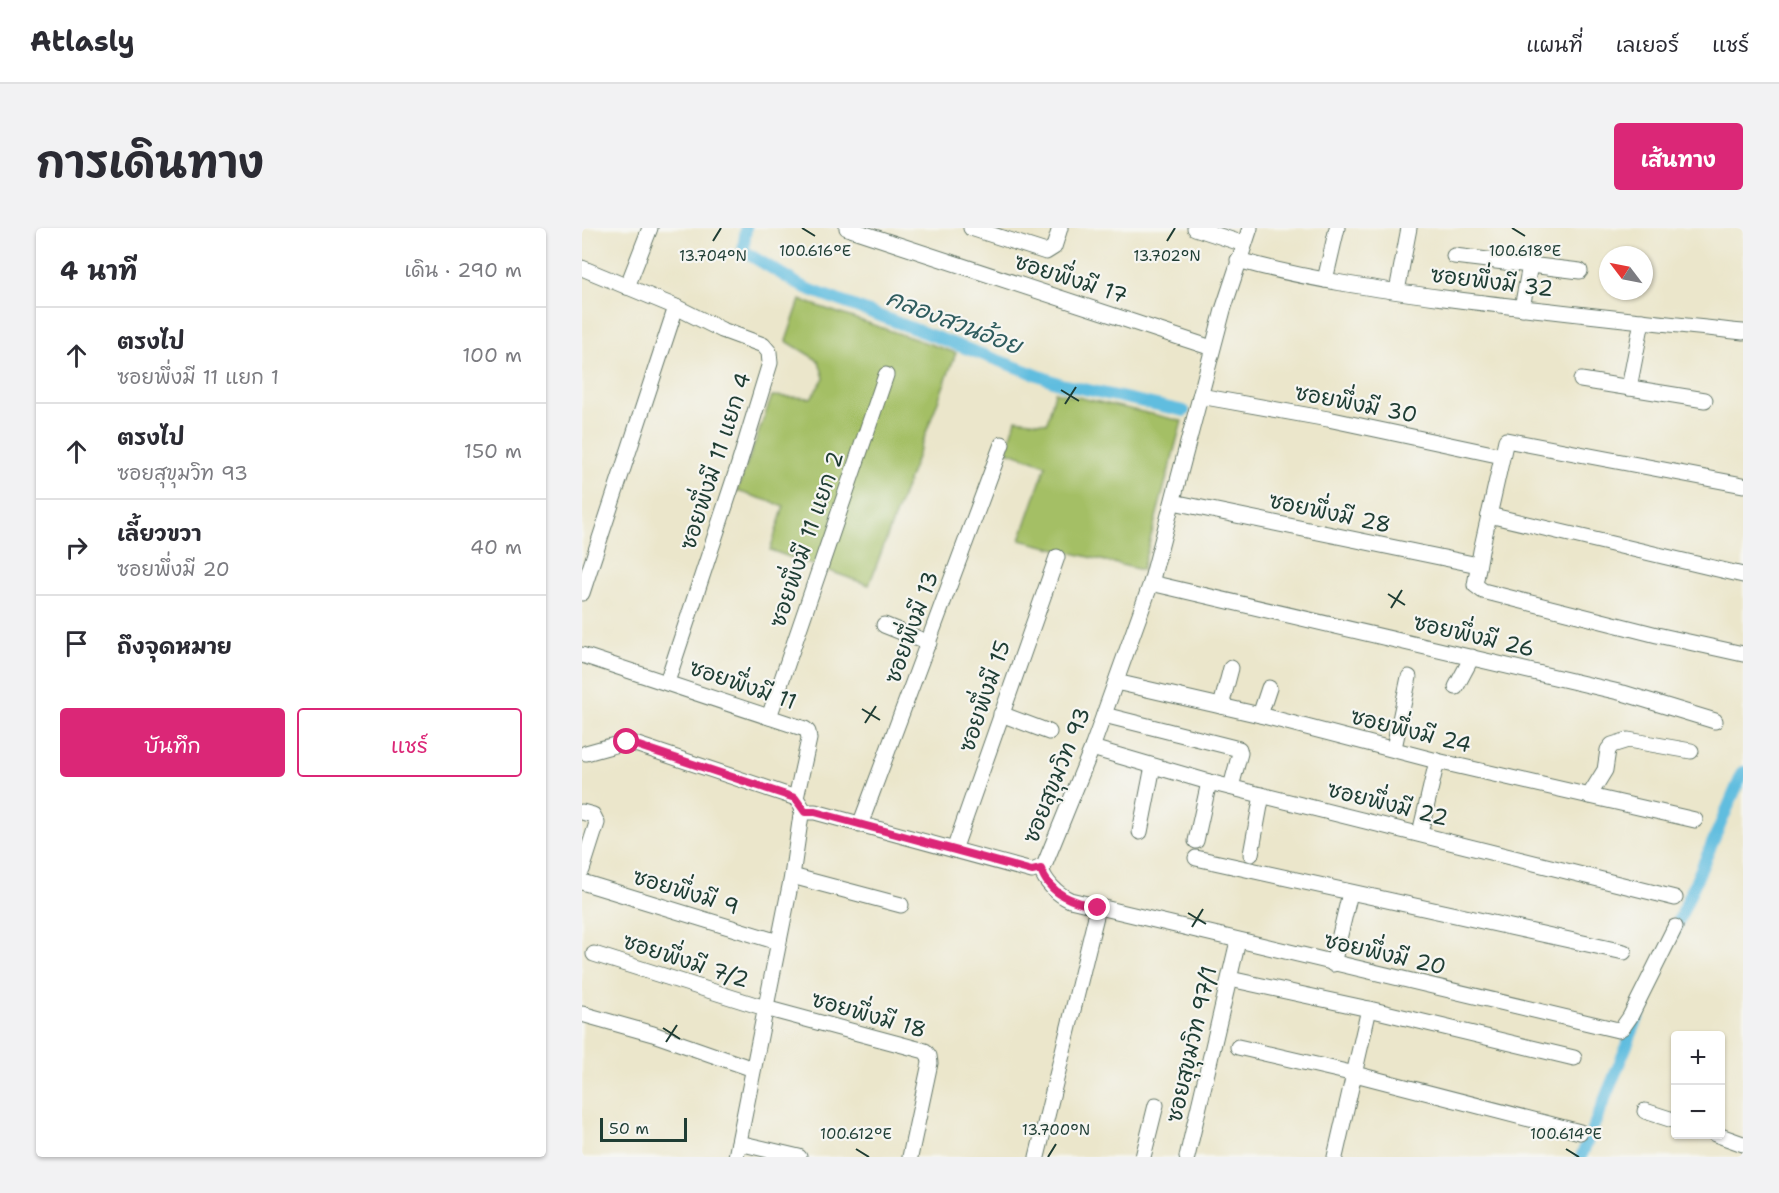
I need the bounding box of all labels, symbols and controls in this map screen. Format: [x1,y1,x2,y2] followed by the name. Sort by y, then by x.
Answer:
[30,22,135,60] text: Atlasly
[1526,31,1583,59] text: แผนที่
[1616,31,1679,59] text: เลเยอร์
[1712,31,1749,59] text: แชร์
[1614,123,1743,190] button: เส้นทาง
[36,134,264,190] text: การเดินทาง
[779,241,851,261] text: 100.616°E
[1489,241,1561,261] text: 100.618°E
[1011,242,1133,310] street label: ซอยพึ่งมี 17
[679,246,747,266] text: 13.704°N
[1133,246,1201,266] text: 13.702°N
[1599,246,1653,300] north arrow
[60,253,137,288] text: 4 นาที
[1429,255,1556,303] street label: ซอยพึ่งมี 32
[405,257,522,283] text: เดิน · 290 m
[882,282,1028,363] water label: คลองสวนอ้อย
[117,327,185,356] text: ตรงไป
[60,339,93,372] icon: ahead
[462,342,522,368] text: 100 m
[117,364,279,390] text: ซอยพึ่งมี 11 แยก 1
[668,367,758,553] street label: ซอยพึ่งมี 11 แยก 4
[1292,372,1421,430] street label: ซอยพึ่งมี 30
[117,423,185,452] text: ตรงไป
[60,435,93,468] icon: ahead
[464,438,522,464] text: 150 m
[758,445,850,631] street label: ซอยพึ่งมี 11 แยก 2
[117,460,248,486] text: ซอยสุขุมวิท 93
[1266,480,1395,540] street label: ซอยพึ่งมี 28
[117,519,201,548] text: เลี้ยวขวา
[60,531,93,564] icon: right
[470,534,522,560] text: 40 m
[117,556,230,582] text: ซอยพึ่งมี 20
[873,565,945,687] street label: ซอยพึ่งมี 13
[1410,602,1539,664] street label: ซอยพึ่งมี 26
[60,627,93,660] icon: arrive
[117,632,232,661] text: ถึงจุดหมาย
[947,635,1017,756] street label: ซอยพึ่งมี 15
[685,648,802,716] street label: ซอยพึ่งมี 11
[1348,697,1475,759] street label: ซอยพึ่งมี 24
[1016,703,1099,848] street label: ซอยสุขุมวิท 93
[60,708,285,777] button: บันทึก
[297,708,522,777] button: แชร์
[613,728,639,754] route start
[1324,769,1453,833] street label: ซอยพึ่งมี 22
[629,857,744,921] street label: ซอยพึ่งมี 9
[1084,894,1110,920] route end
[1321,920,1450,982] street label: ซอยพึ่งมี 20
[619,922,754,995] street label: ซอยพึ่งมี 7/2
[1159,963,1226,1126] street label: ซอยสุขุมวิท 97/1
[808,979,931,1045] street label: ซอยพึ่งมี 18
[1671,1031,1725,1139] map controls
[1671,1031,1725,1085] button: +
[1671,1085,1725,1139] button: −
[600,1115,687,1142] scale bar
[609,1118,649,1139] text: 50 m
[1022,1120,1090,1140] text: 13.700°N
[820,1124,892,1144] text: 100.612°E
[1530,1124,1602,1144] text: 100.614°E

